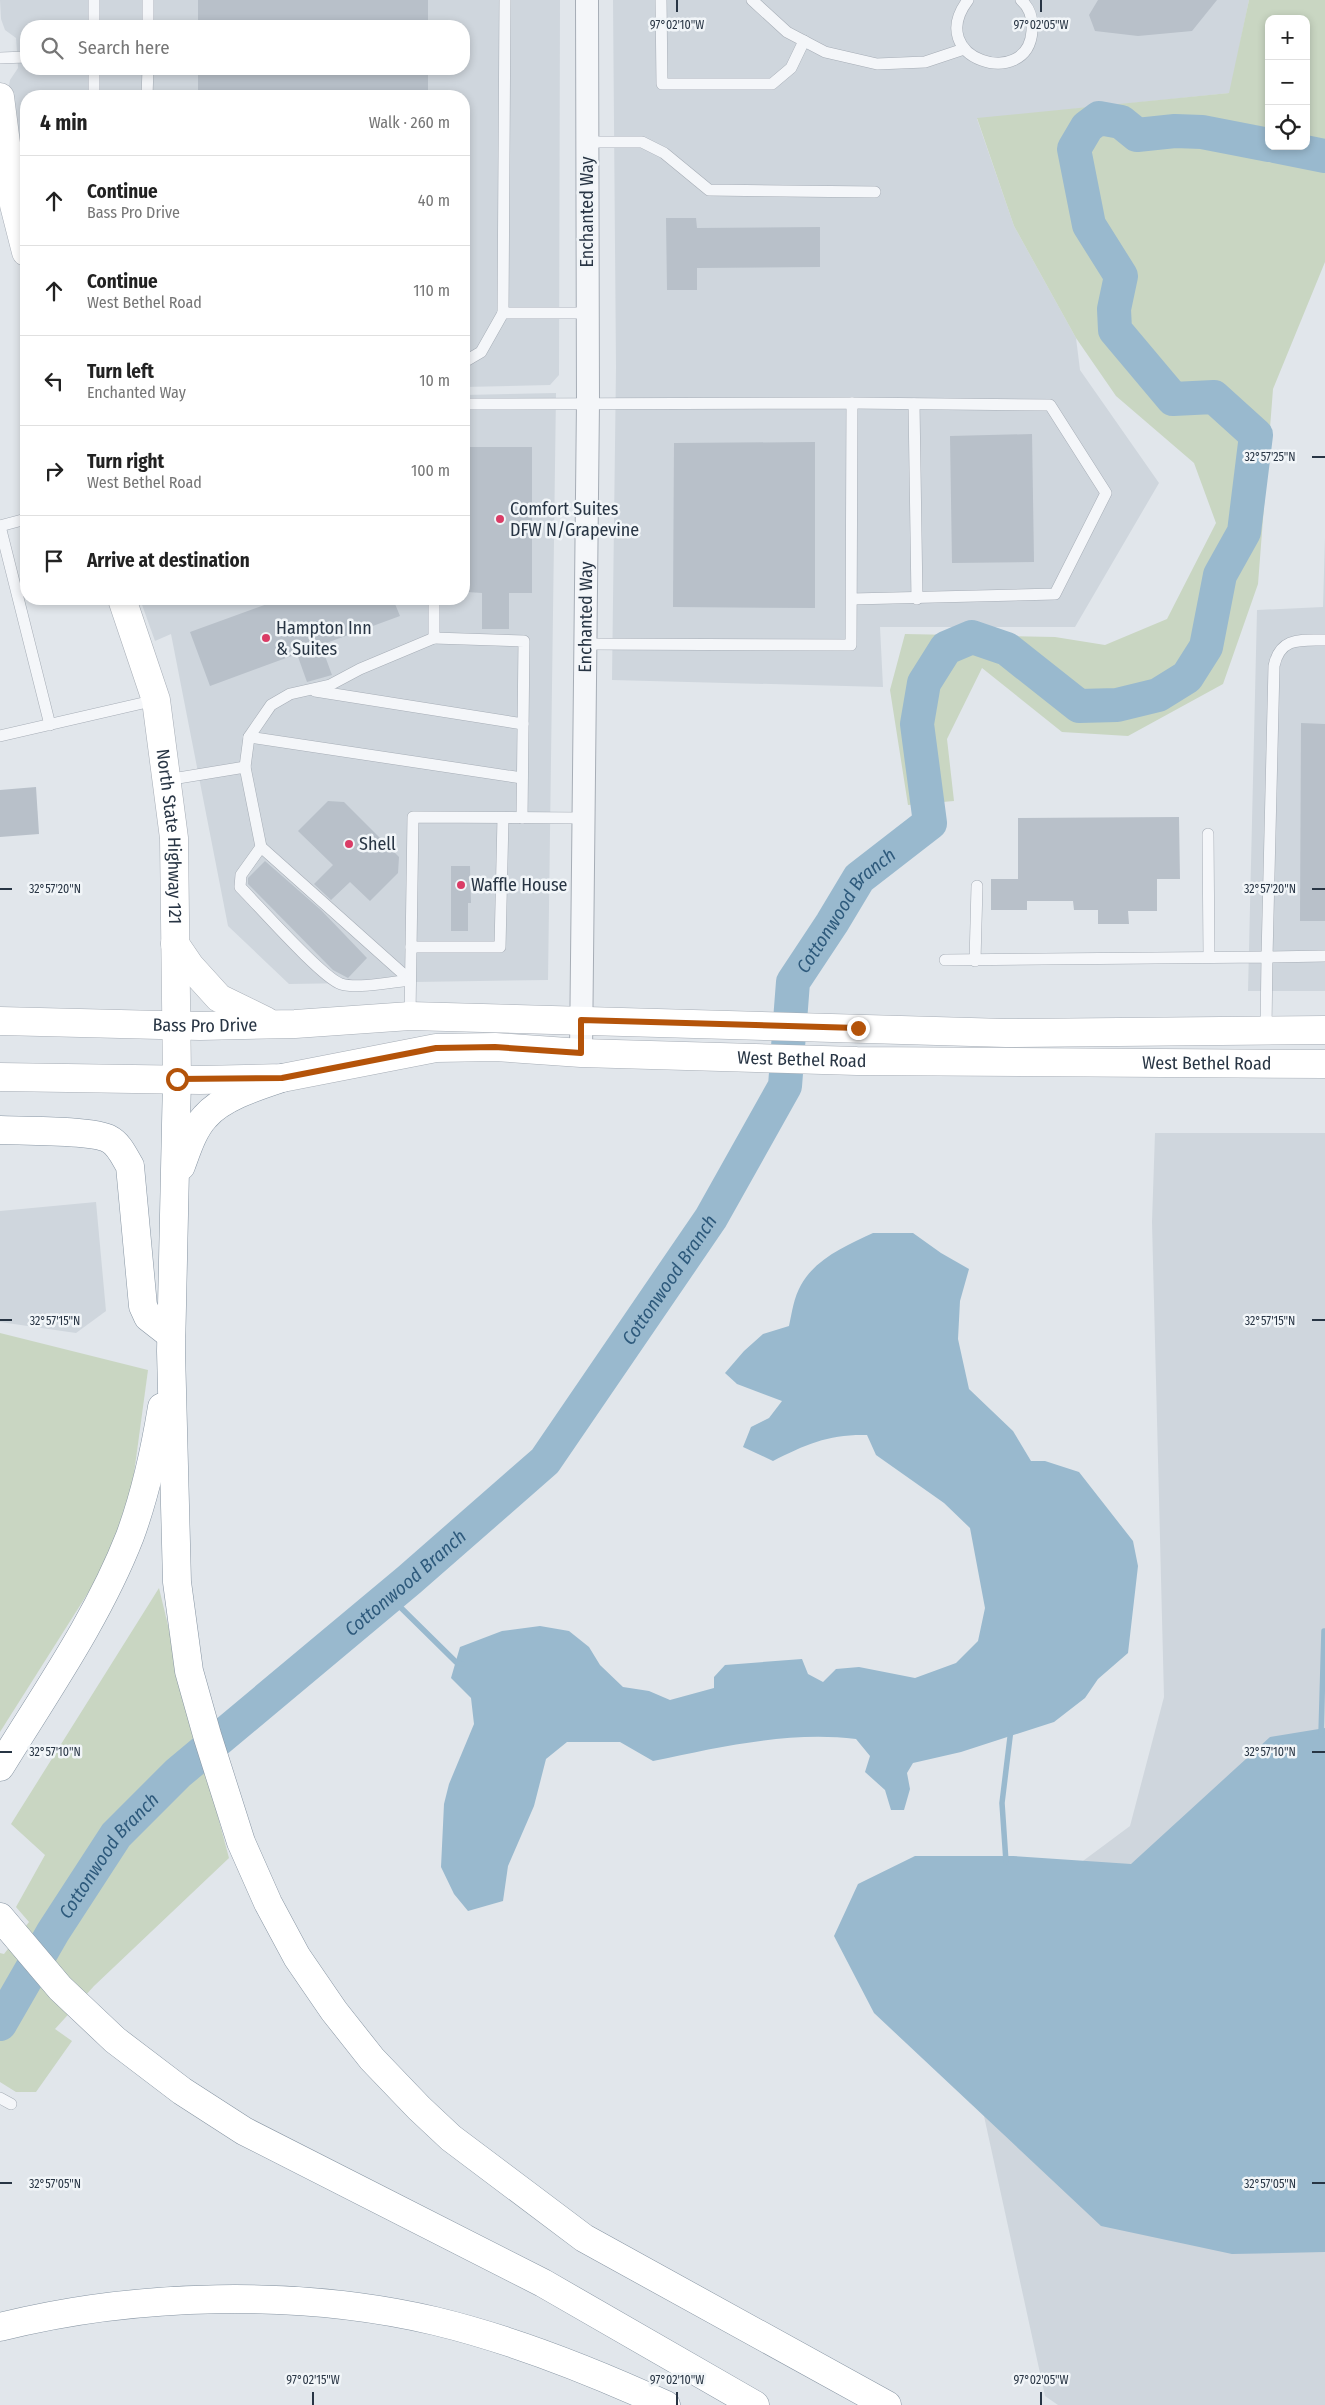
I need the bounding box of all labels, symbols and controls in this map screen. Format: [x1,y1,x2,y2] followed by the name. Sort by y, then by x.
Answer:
[1265,15,1310,150] map controls
[1265,15,1310,60] button: +
[650,18,704,32] text: 97°02'10"W
[1014,18,1068,32] text: 97°02'05"W
[20,20,470,75] search box
[38,34,66,62] icon: search
[78,36,170,59] text: Search here
[1265,60,1310,105] button: −
[1265,105,1310,150] button: locate
[40,110,88,136] text: 4 min
[369,113,450,132] text: Walk · 260 m
[576,156,598,268] street label: Enchanted Way
[87,180,158,203] text: Continue
[40,187,68,215] icon: ahead
[418,191,450,210] text: 40 m
[87,203,180,222] text: Bass Pro Drive
[87,270,158,293] text: Continue
[40,277,68,305] icon: ahead
[413,281,450,300] text: 110 m
[87,293,202,312] text: West Bethel Road
[87,360,154,383] text: Turn left
[40,367,68,395] icon: left
[419,371,450,390] text: 10 m
[87,383,186,402] text: Enchanted Way
[87,450,164,473] text: Turn right
[1244,450,1296,464] text: 32°57'25"N
[40,457,68,485] icon: right
[411,461,450,480] text: 100 m
[87,473,202,492] text: West Bethel Road
[510,498,639,541] place label: Comfort Suites DFW N/Grapevine
[494,513,506,525] marker: Comfort Suites DFW N/Grapevine
[40,547,68,575] icon: arrive
[87,549,250,572] text: Arrive at destination
[574,561,597,673] street label: Enchanted Way
[276,617,372,660] place label: Hampton Inn & Suites
[260,632,272,644] marker: Hampton Inn & Suites
[151,748,186,924] street label: North State Highway 121
[359,833,396,855] place label: Shell
[343,838,355,850] marker: Shell
[791,843,900,977] water label: Cottonwood Branch
[471,874,568,896] place label: Waffle House
[455,879,467,891] marker: Waffle House
[29,882,81,896] text: 32°57'20"N
[1244,882,1296,896] text: 32°57'20"N
[152,1014,258,1037] street label: Bass Pro Drive
[847,1017,870,1040] route end
[737,1047,867,1072] street label: West Bethel Road
[1142,1052,1272,1075] street label: West Bethel Road
[166,1068,189,1091] route start
[617,1210,721,1349] water label: Cottonwood Branch
[30,1314,80,1328] text: 32°57'15"N
[1245,1314,1295,1328] text: 32°57'15"N
[340,1524,470,1641] water label: Cottonwood Branch
[29,1745,81,1759] text: 32°57'10"N
[1244,1745,1296,1759] text: 32°57'10"N
[54,1788,163,1923] water label: Cottonwood Branch
[29,2177,81,2191] text: 32°57'05"N
[1244,2177,1296,2191] text: 32°57'05"N
[286,2373,340,2387] text: 97°02'15"W
[650,2373,704,2387] text: 97°02'10"W
[1014,2373,1068,2387] text: 97°02'05"W

